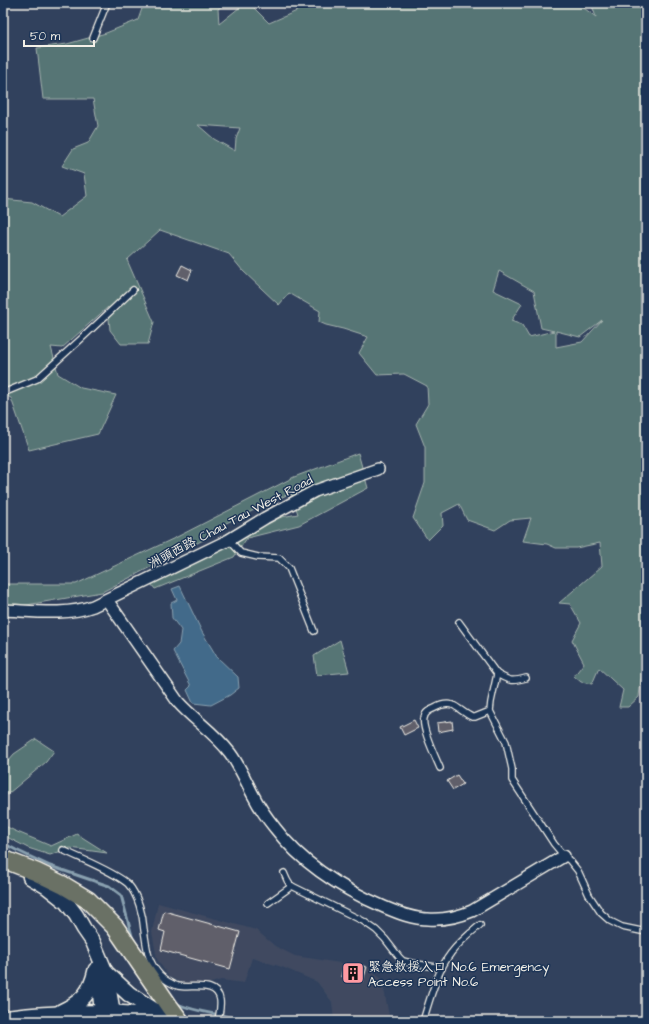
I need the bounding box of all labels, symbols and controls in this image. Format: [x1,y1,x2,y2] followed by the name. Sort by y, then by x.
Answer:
[24,22,94,48] scale bar
[30,28,61,45] text: 50 m
[145,471,316,573] street label: 洲頭西路 Chau Tau West Road
[368,958,549,991] place label: 緊急救援入口 No.6 Emergency Access Point No.6
[340,960,366,986] building icon: 緊急救援入口 No.6 Emergency Access Point No.6

